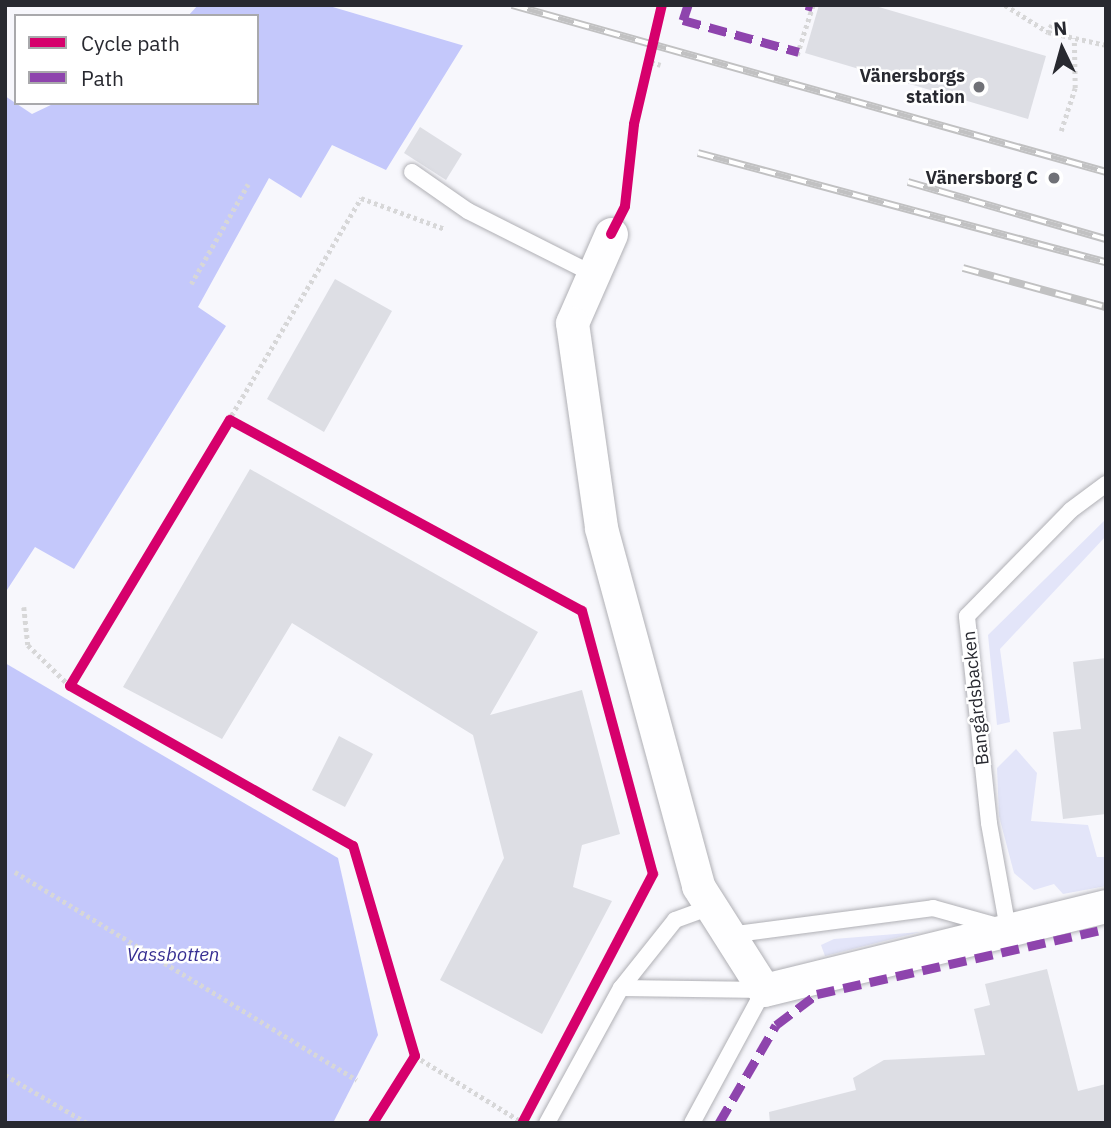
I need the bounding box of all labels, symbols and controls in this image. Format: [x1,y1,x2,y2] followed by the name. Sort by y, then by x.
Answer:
[14,14,259,105] legend
[1027,14,1097,84] north arrow
[1052,16,1068,41] text: N
[81,29,180,57] text: Cycle path
[81,64,124,92] text: Path
[859,66,965,108] place label: Vänersborgs station
[971,79,987,95] marker: Vänersborgs station
[926,167,1038,189] place label: Vänersborg C
[1044,168,1064,188] marker: Vänersborg C
[958,630,994,766] street label: Bangårdsbacken
[126,944,220,966] water label: Vassbotten

